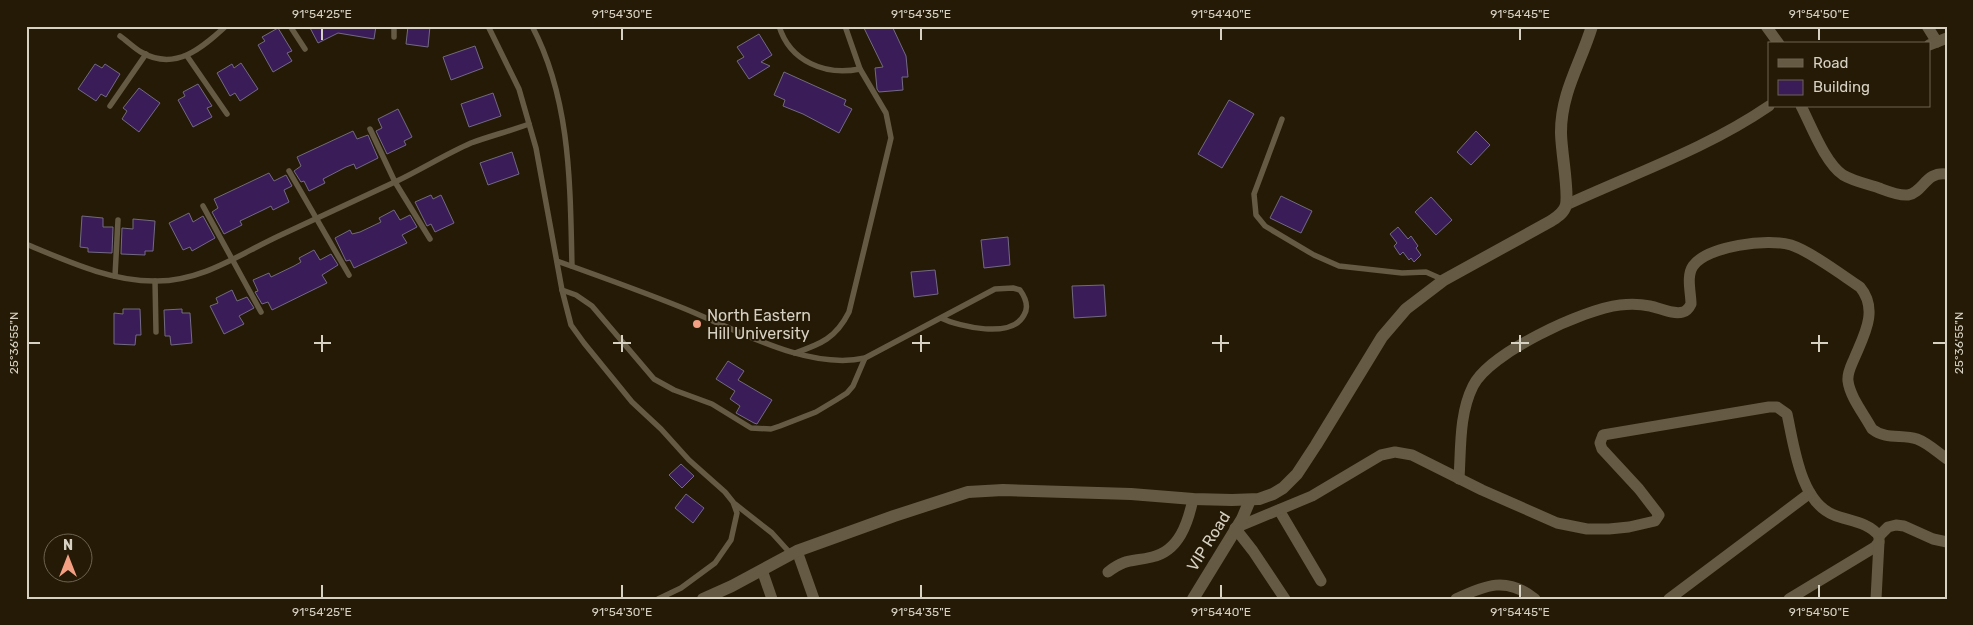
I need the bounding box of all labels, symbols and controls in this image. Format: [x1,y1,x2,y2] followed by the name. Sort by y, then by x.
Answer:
[292,7,352,21] text: 91°54'25"E
[592,7,652,21] text: 91°54'30"E
[891,7,951,21] text: 91°54'35"E
[1191,7,1251,21] text: 91°54'40"E
[1490,7,1550,21] text: 91°54'45"E
[1789,7,1849,21] text: 91°54'50"E
[1768,42,1930,108] legend
[1813,54,1849,72] text: Road
[1813,78,1870,96] text: Building
[707,306,811,343] place label: North Eastern Hill University
[7,312,21,374] text: 25°36'55"N
[1952,312,1966,374] text: 25°36'55"N
[691,318,703,330] marker: North Eastern Hill University
[1183,508,1234,575] street label: VIP Road
[42,532,92,582] north arrow
[63,537,73,554] text: N
[292,605,352,619] text: 91°54'25"E
[592,605,652,619] text: 91°54'30"E
[891,605,951,619] text: 91°54'35"E
[1191,605,1251,619] text: 91°54'40"E
[1490,605,1550,619] text: 91°54'45"E
[1789,605,1849,619] text: 91°54'50"E

